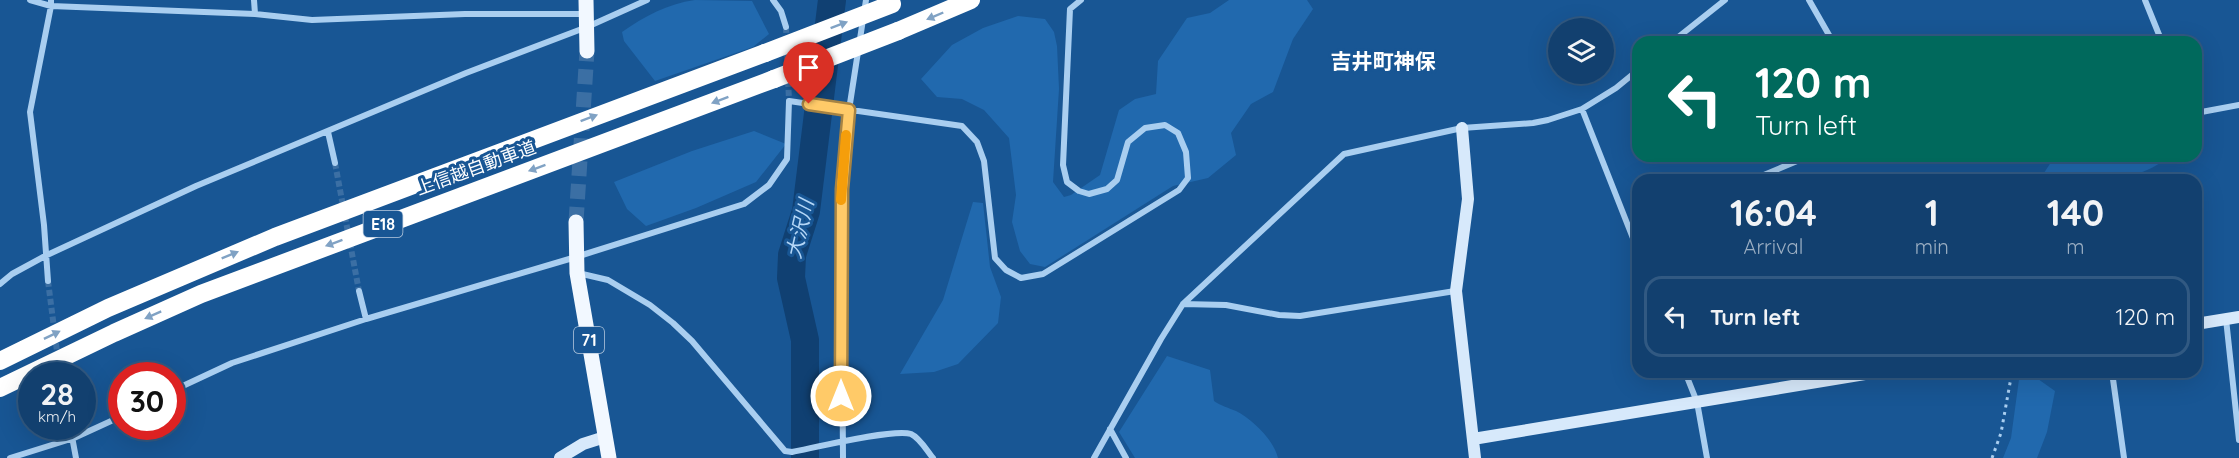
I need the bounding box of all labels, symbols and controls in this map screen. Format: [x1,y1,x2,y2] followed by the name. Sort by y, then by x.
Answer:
[926,11,943,20] one-way arrow
[1548,18,1614,84] map controls
[1548,18,1614,84] button: layers
[830,20,848,29] one-way arrow
[783,42,834,104] pin
[1331,48,1436,74] district label: 吉井町神保
[792,51,825,84] icon: arrive
[1755,56,1872,109] text: 120 m
[1656,60,1734,138] icon: left
[711,96,729,105] one-way arrow
[1755,108,1857,142] text: Turn left
[580,113,598,123] one-way arrow
[413,135,539,200] street label: 上信越自動車道
[528,163,546,173] one-way arrow
[1730,190,1817,235] text: 16:04
[1925,190,1939,235] text: 1
[2047,190,2104,235] text: 140
[781,195,819,261] water label: 大沢川
[364,211,403,237] road number: E18
[1743,234,1803,259] text: Arrival
[1915,234,1949,259] text: min
[2066,234,2085,259] text: m
[325,238,343,248] one-way arrow
[222,250,240,260] one-way arrow
[1659,300,1692,333] icon: left
[1710,303,1800,331] text: Turn left
[2116,303,2175,331] text: 120 m
[145,311,162,320] one-way arrow
[574,327,604,353] road number: 71
[44,330,61,339] one-way arrow
[108,362,186,440] speed limit sign: 30
[809,364,873,428] position arrow
[40,375,74,413] text: 28
[38,407,76,426] text: km/h

